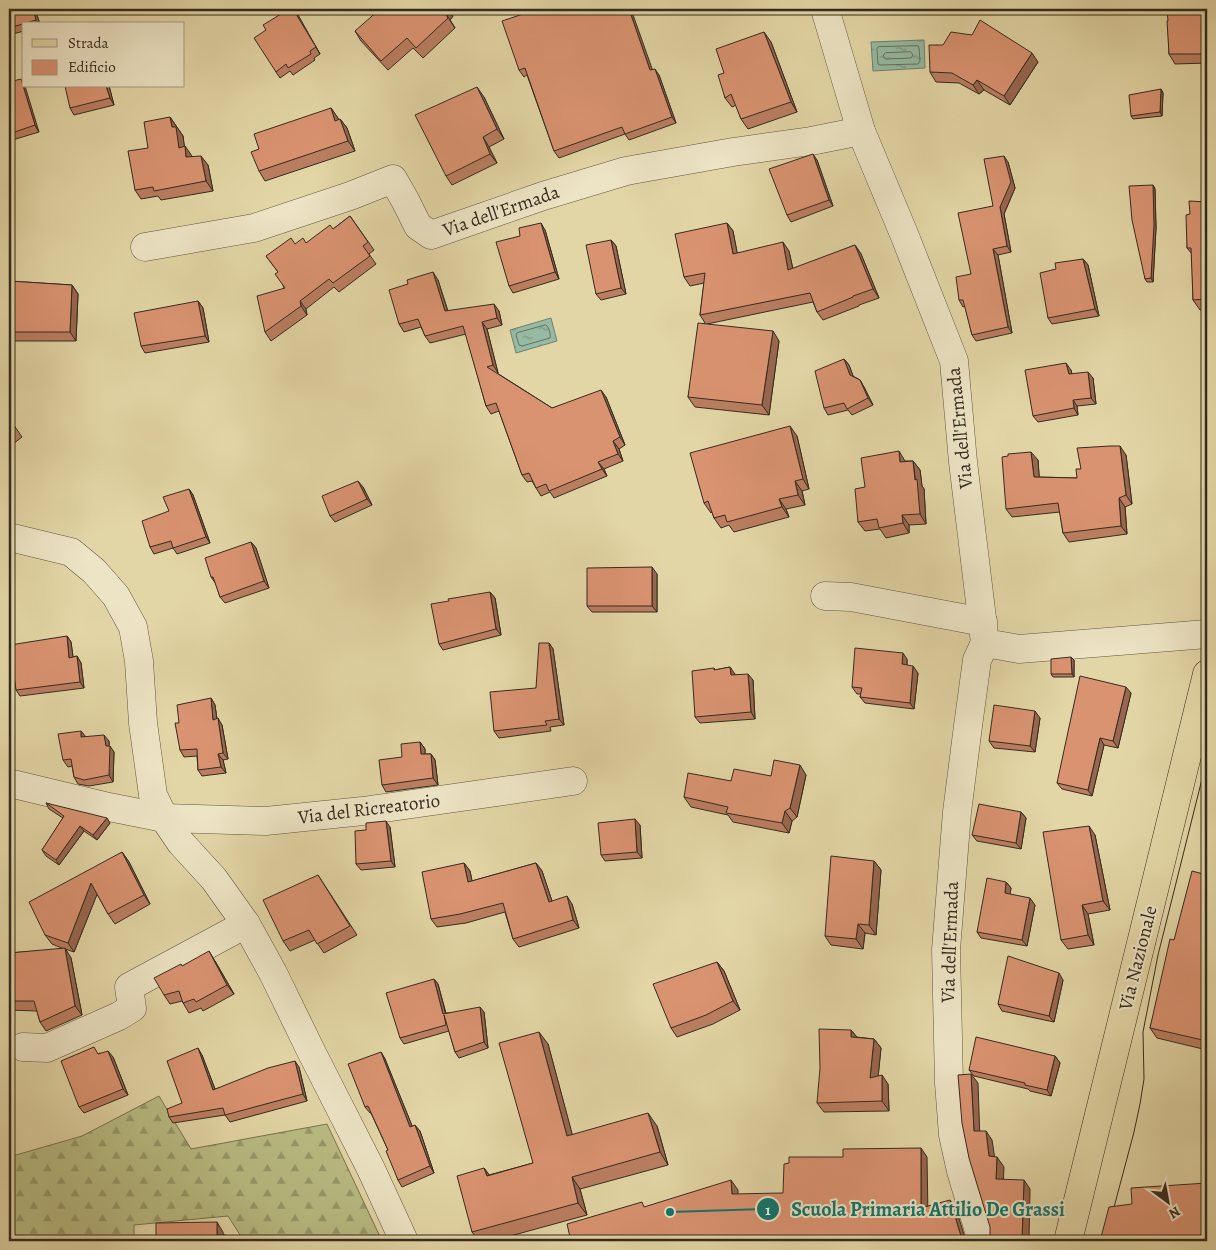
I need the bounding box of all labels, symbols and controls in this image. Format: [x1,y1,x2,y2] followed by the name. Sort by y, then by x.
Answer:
[22,22,185,88] legend
[68,33,109,53] text: Strada
[68,57,116,77] text: Edificio
[438,179,563,243] street label: Via dell'Ermada
[941,366,979,491] street label: Via dell'Ermada
[295,787,442,831] street label: Via del Ricreatorio
[935,881,965,1004] street label: Via dell'Ermada
[1112,903,1164,1014] street label: Via Nazionale
[1144,1178,1194,1228] north arrow
[756,1192,1074,1227] callout: Scuola Primaria Attilio De Grassi
[791,1196,1065,1223] text: Scuola Primaria Attilio De Grassi
[765,1200,771,1220] text: 1
[1165,1202,1184,1223] text: N

